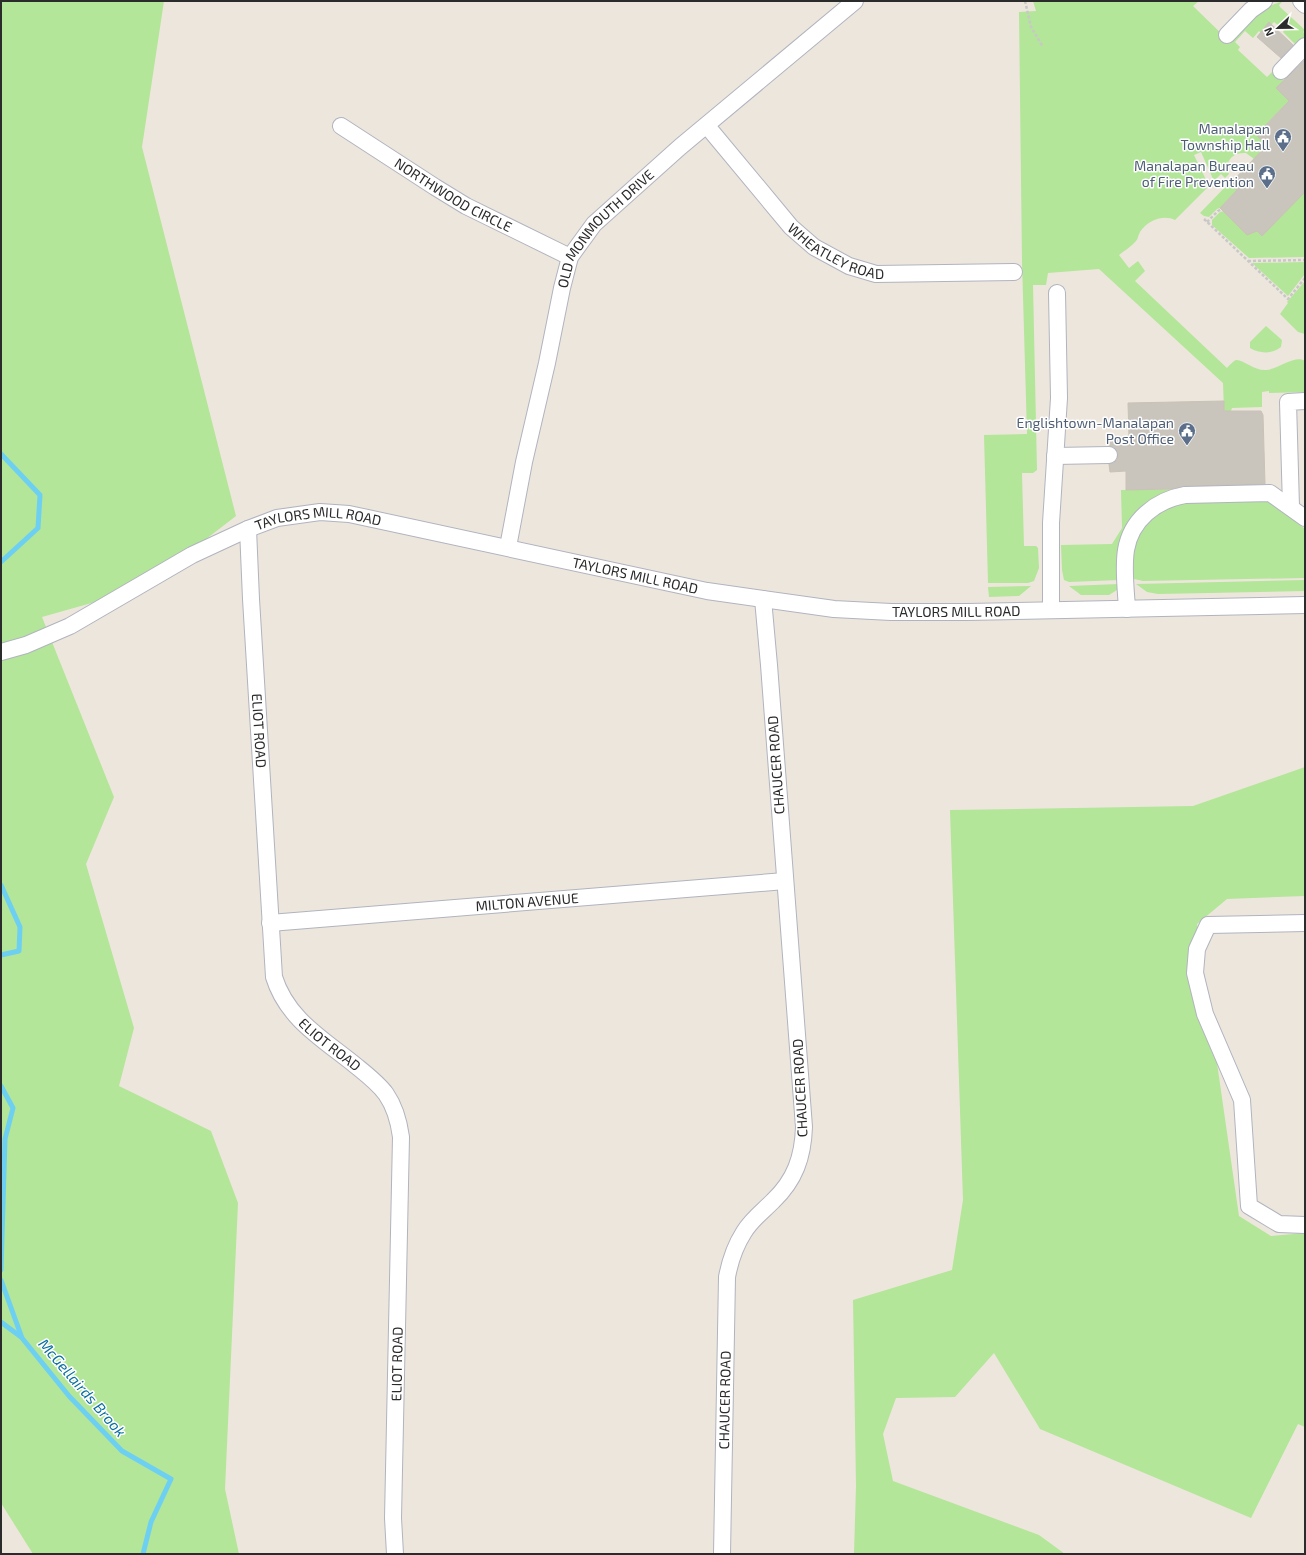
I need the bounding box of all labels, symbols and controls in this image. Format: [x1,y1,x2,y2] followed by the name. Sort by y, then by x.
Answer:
[1258,8,1298,48] north arrow
[1261,26,1276,38] text: N
[1181,120,1271,153] place label: Manalapan Township Hall
[1273,127,1293,152] public building icon: Manalapan Township Hall
[392,154,515,235] street label: NORTHWOOD CIRCLE
[1134,157,1254,190] place label: Manalapan Bureau of Fire Prevention
[1257,164,1277,189] public building icon: Manalapan Bureau of Fire Prevention
[553,165,657,290] street label: OLD MONMOUTH DRIVE
[785,219,884,282] street label: WHEATLEY ROAD
[1017,414,1174,447] place label: Englishtown-Manalapan Post Office
[1177,421,1197,446] public building icon: Englishtown-Manalapan Post Office
[252,502,383,534] street label: TAYLORS MILL ROAD
[571,553,700,597] street label: TAYLORS MILL ROAD
[892,602,1021,620] street label: TAYLORS MILL ROAD
[249,693,270,768] street label: ELIOT ROAD
[764,715,787,815] street label: CHAUCER ROAD
[475,889,579,914] street label: MILTON AVENUE
[295,1014,364,1074] street label: ELIOT ROAD
[788,1038,811,1138] street label: CHAUCER ROAD
[387,1326,406,1402] street label: ELIOT ROAD
[35,1335,130,1440] water label: McGellairds Brook
[715,1350,734,1450] street label: CHAUCER ROAD

